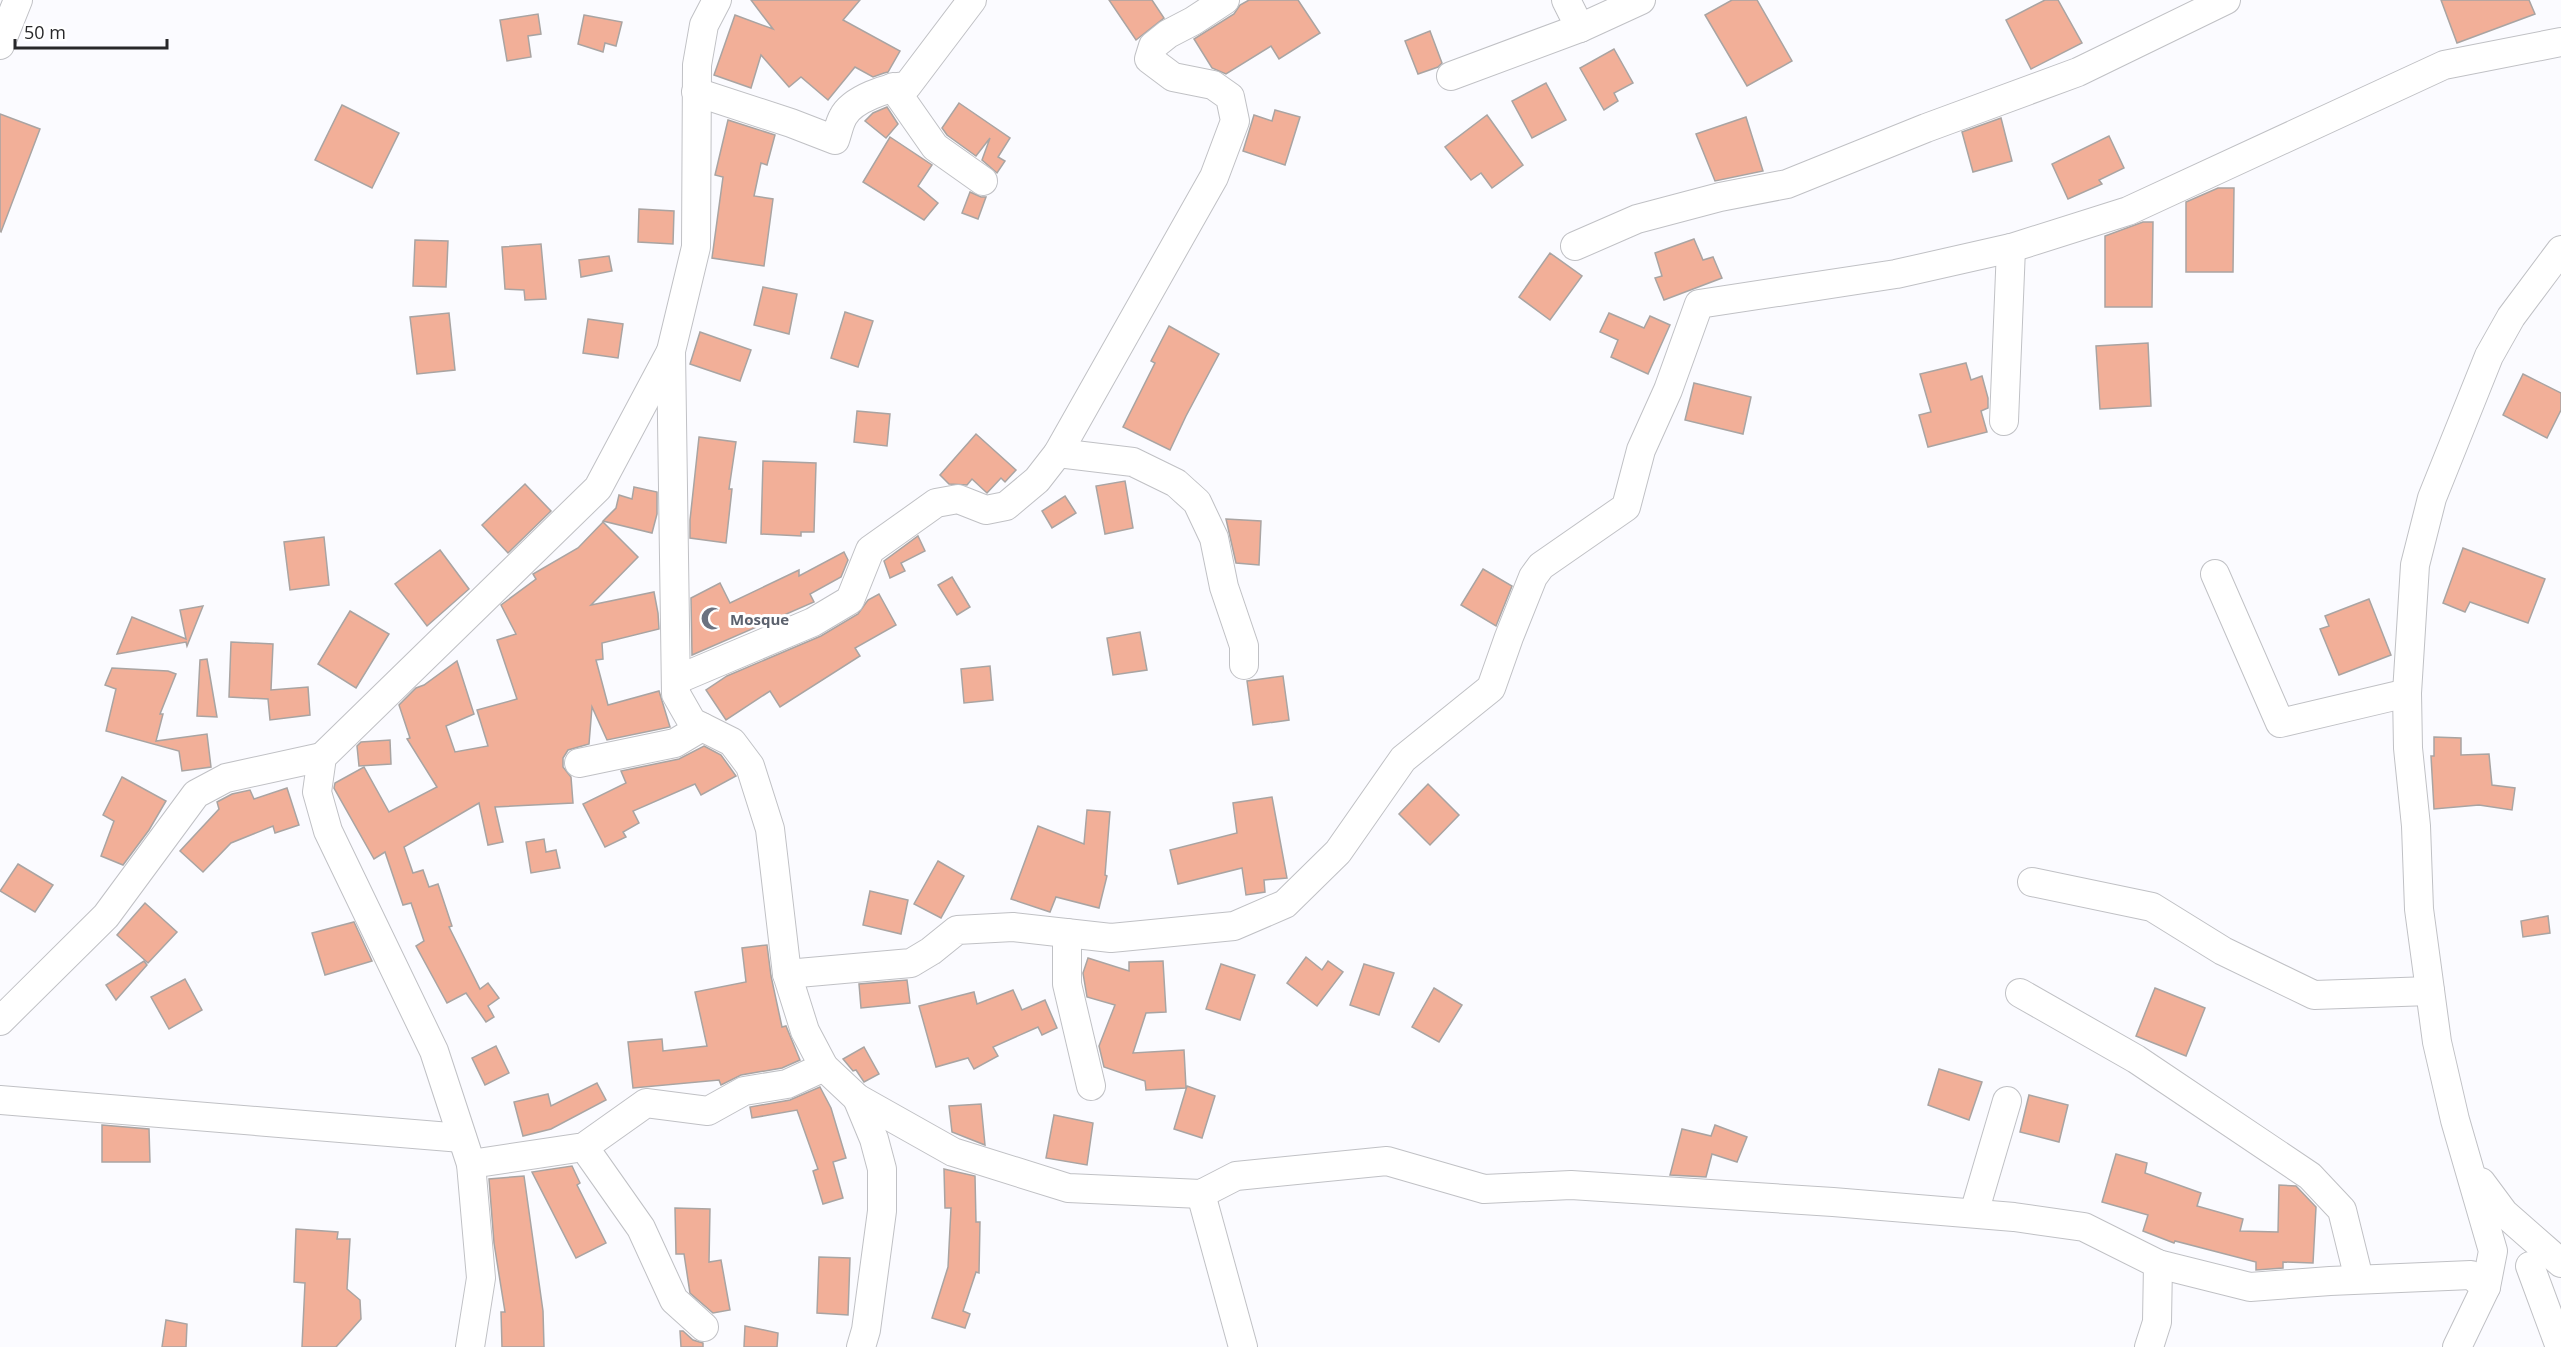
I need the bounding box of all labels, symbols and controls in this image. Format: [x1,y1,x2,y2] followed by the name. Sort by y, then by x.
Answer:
[15,12,166,50] scale bar
[24,20,66,44] text: 50 m
[699,606,725,632] mosque icon: Mosque
[730,609,789,629] place label: Mosque

